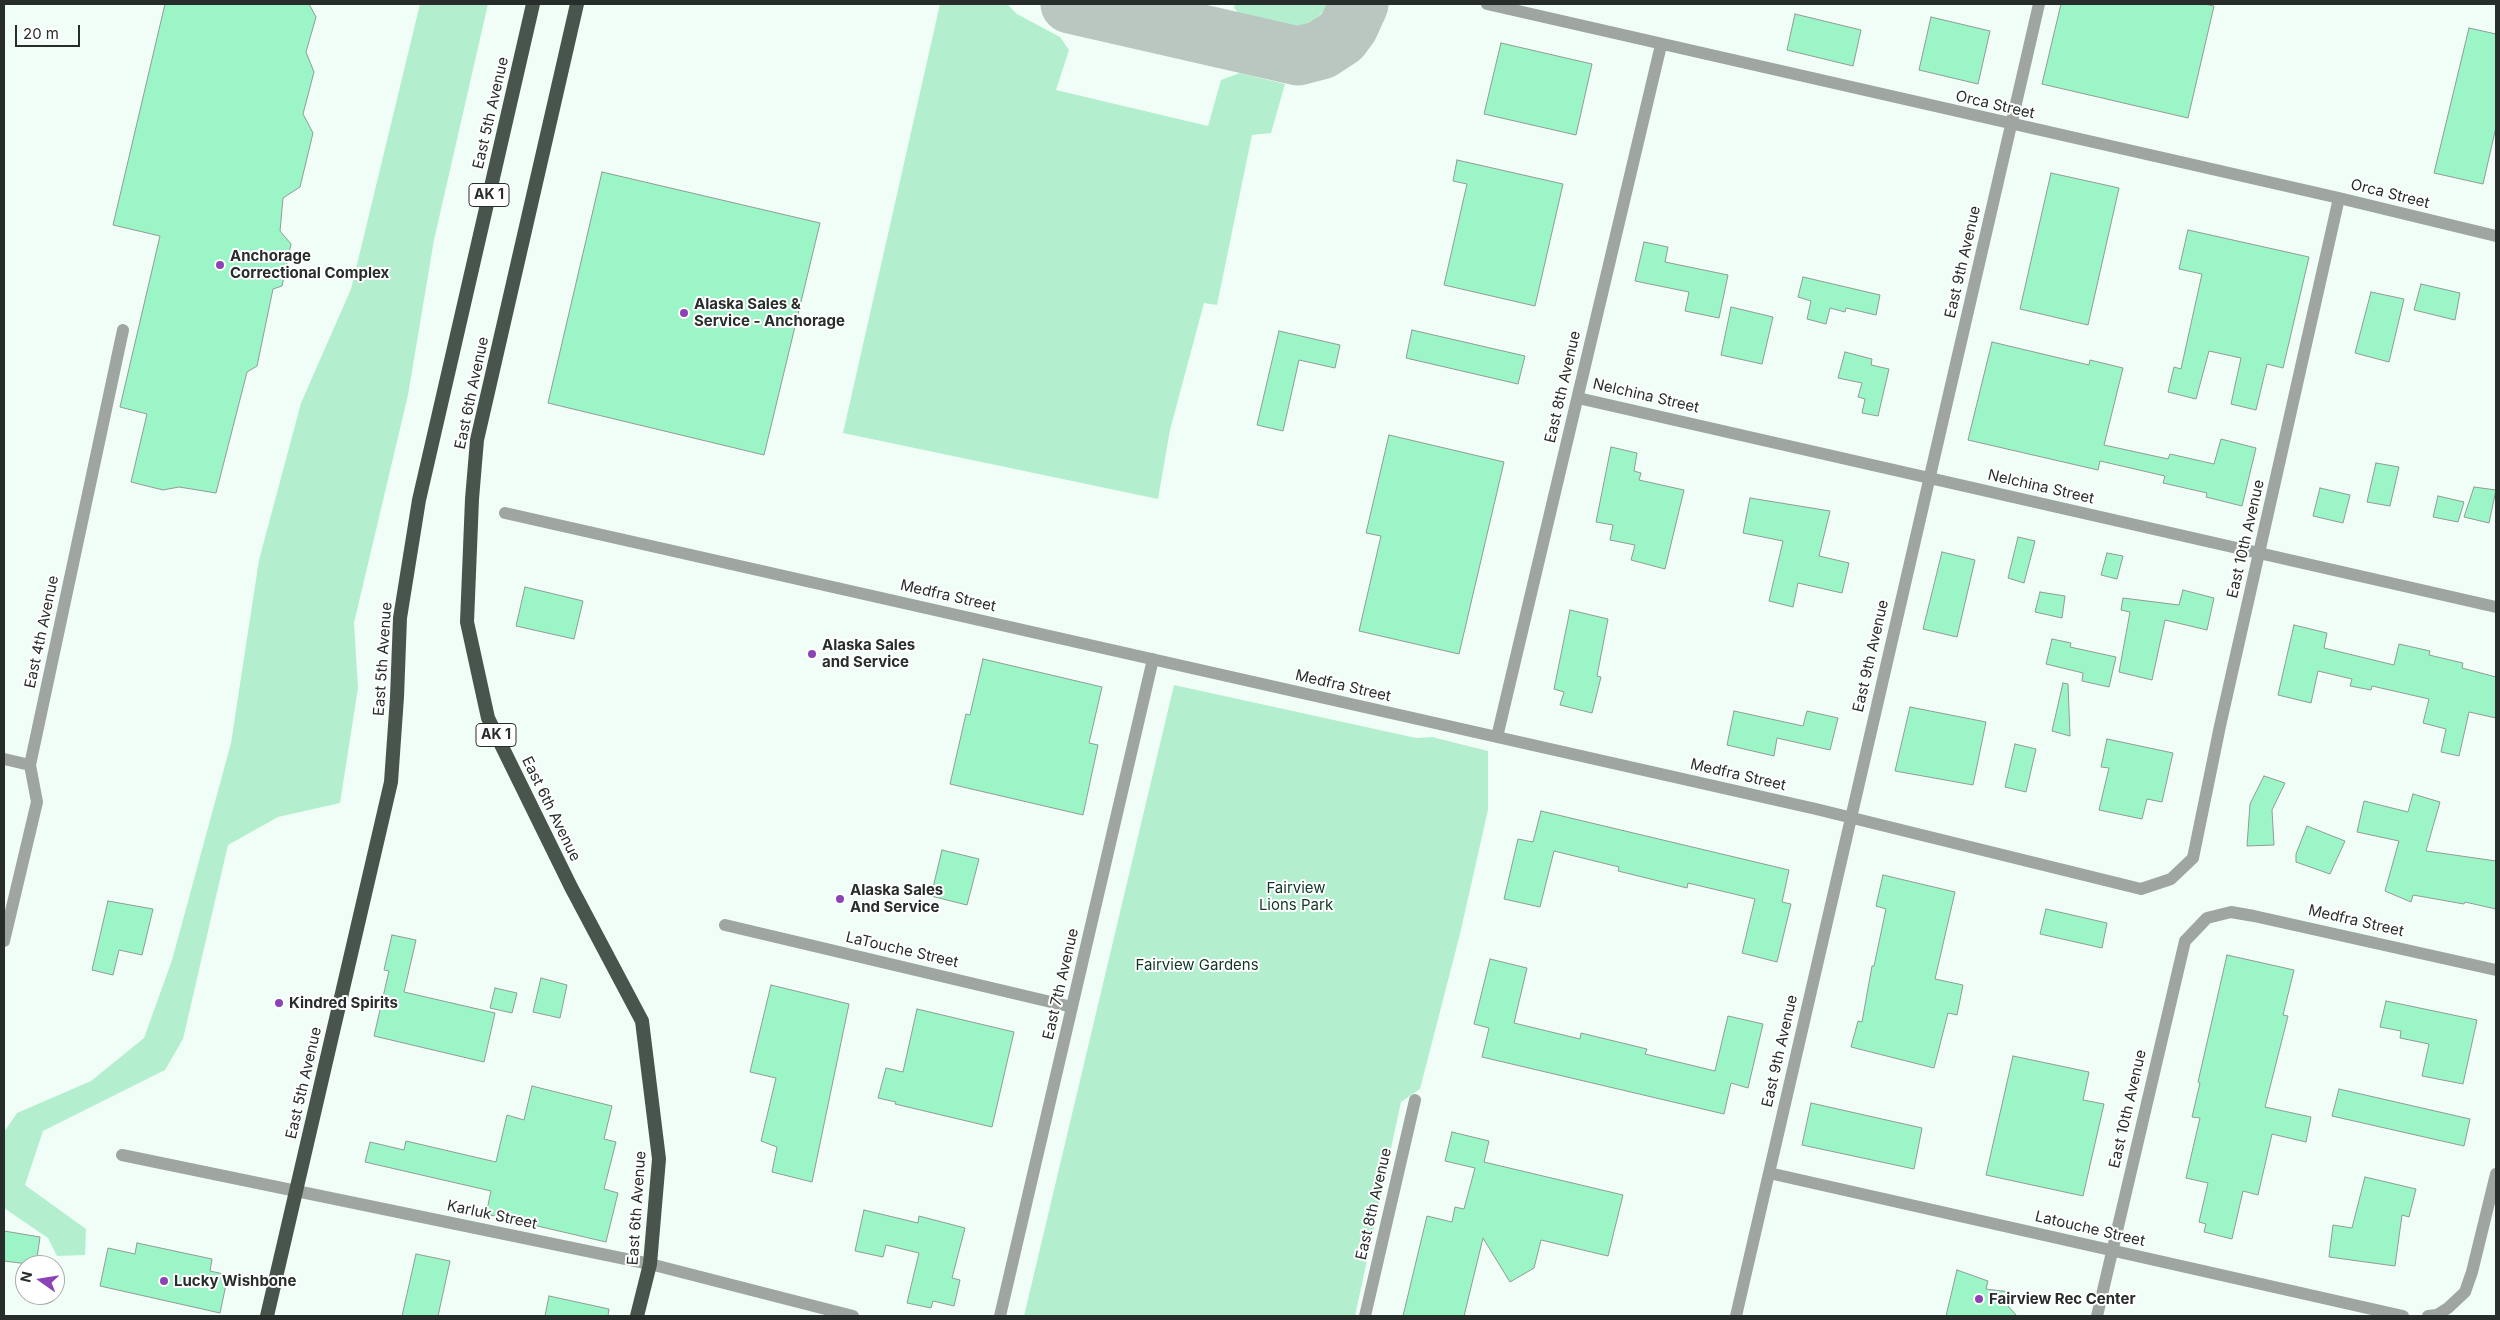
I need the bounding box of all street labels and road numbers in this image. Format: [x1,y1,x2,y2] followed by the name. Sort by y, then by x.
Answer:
[469,55,513,171] street label: East 5th Avenue
[1954,87,2036,123] street label: Orca Street
[2349,176,2431,212] street label: Orca Street
[469,184,509,206] road number: AK 1
[1941,204,1985,320] street label: East 9th Avenue
[1541,329,1585,445] street label: East 8th Avenue
[451,335,493,451] street label: East 6th Avenue
[1591,375,1701,417] street label: Nelchina Street
[1986,466,2096,508] street label: Nelchina Street
[2224,478,2268,600] street label: East 10th Avenue
[21,574,63,690] street label: East 4th Avenue
[898,576,998,616] street label: Medfra Street
[1849,598,1893,714] street label: East 9th Avenue
[370,601,396,717] street label: East 5th Avenue
[1293,666,1393,706] street label: Medfra Street
[476,724,516,746] road number: AK 1
[518,754,584,864] street label: East 6th Avenue
[1688,755,1788,795] street label: Medfra Street
[2306,901,2406,941] street label: Medfra Street
[1039,927,1083,1041] street label: East 7th Avenue
[844,928,960,972] street label: LaTouche Street
[1758,993,1802,1109] street label: East 9th Avenue
[282,1025,326,1141] street label: East 5th Avenue
[2106,1048,2150,1170] street label: East 10th Avenue
[1352,1146,1396,1262] street label: East 8th Avenue
[624,1150,650,1266] street label: East 6th Avenue
[445,1197,539,1233] street label: Karluk Street
[2033,1208,2147,1250] street label: Latouche Street

